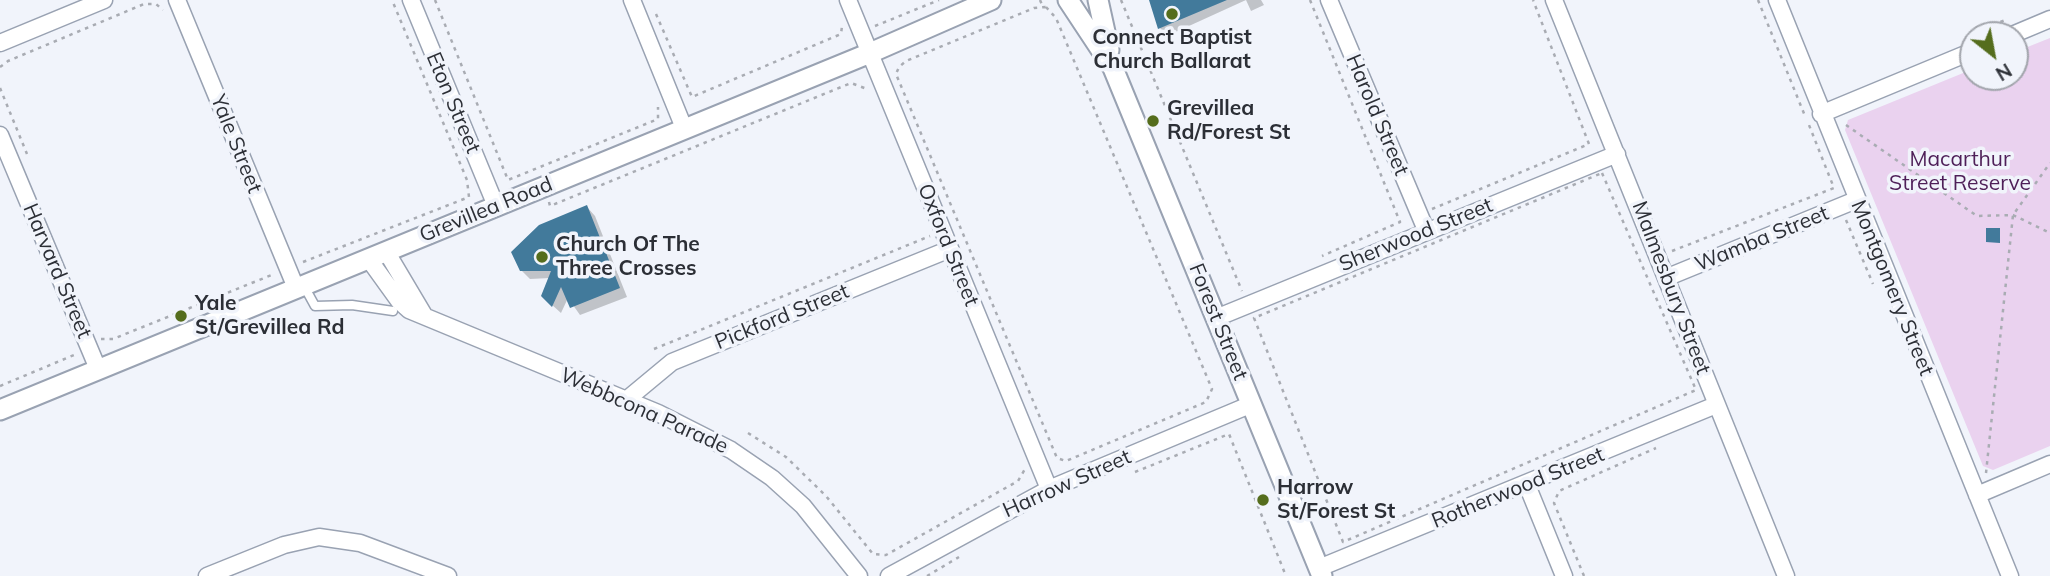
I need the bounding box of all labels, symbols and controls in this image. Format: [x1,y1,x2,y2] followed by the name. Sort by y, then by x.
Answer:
[1164,6,1180,22] marker: Connect Baptist Church Ballarat
[1959,21,2029,91] north arrow
[1092,25,1252,75] place label: Connect Baptist Church Ballarat
[420,49,486,157] street label: Eton Street
[1340,51,1414,179] street label: Harold Street
[1991,58,2016,86] text: N
[205,91,267,197] street label: Yale Street
[1167,96,1290,146] place label: Grevillea Rd/Forest St
[1145,113,1161,129] marker: Grevillea Rd/Forest St
[1889,147,2031,197] park label: Macarthur Street Reserve
[416,172,556,248] street label: Grevillea Road
[912,180,984,310] street label: Oxford Street
[1336,193,1496,277] street label: Sherwood Street
[1845,197,1939,379] street label: Montgomery Street
[1626,198,1716,378] street label: Malmesbury Street
[17,200,97,342] street label: Harvard Street
[1691,201,1833,277] street label: Wamba Street
[556,232,700,282] place label: Church Of The Three Crosses
[534,249,550,265] marker: Church Of The Three Crosses
[1183,260,1253,384] street label: Forest Street
[711,279,853,355] street label: Pickford Street
[195,291,344,341] place label: Yale St/Grevillea Rd
[173,308,189,324] marker: Yale St/Grevillea Rd
[556,363,732,459] street label: Webbcona Parade
[1428,442,1608,534] street label: Rotherwood Street
[999,445,1135,523] street label: Harrow Street
[1277,475,1395,525] place label: Harrow St/Forest St
[1255,492,1271,508] marker: Harrow St/Forest St

